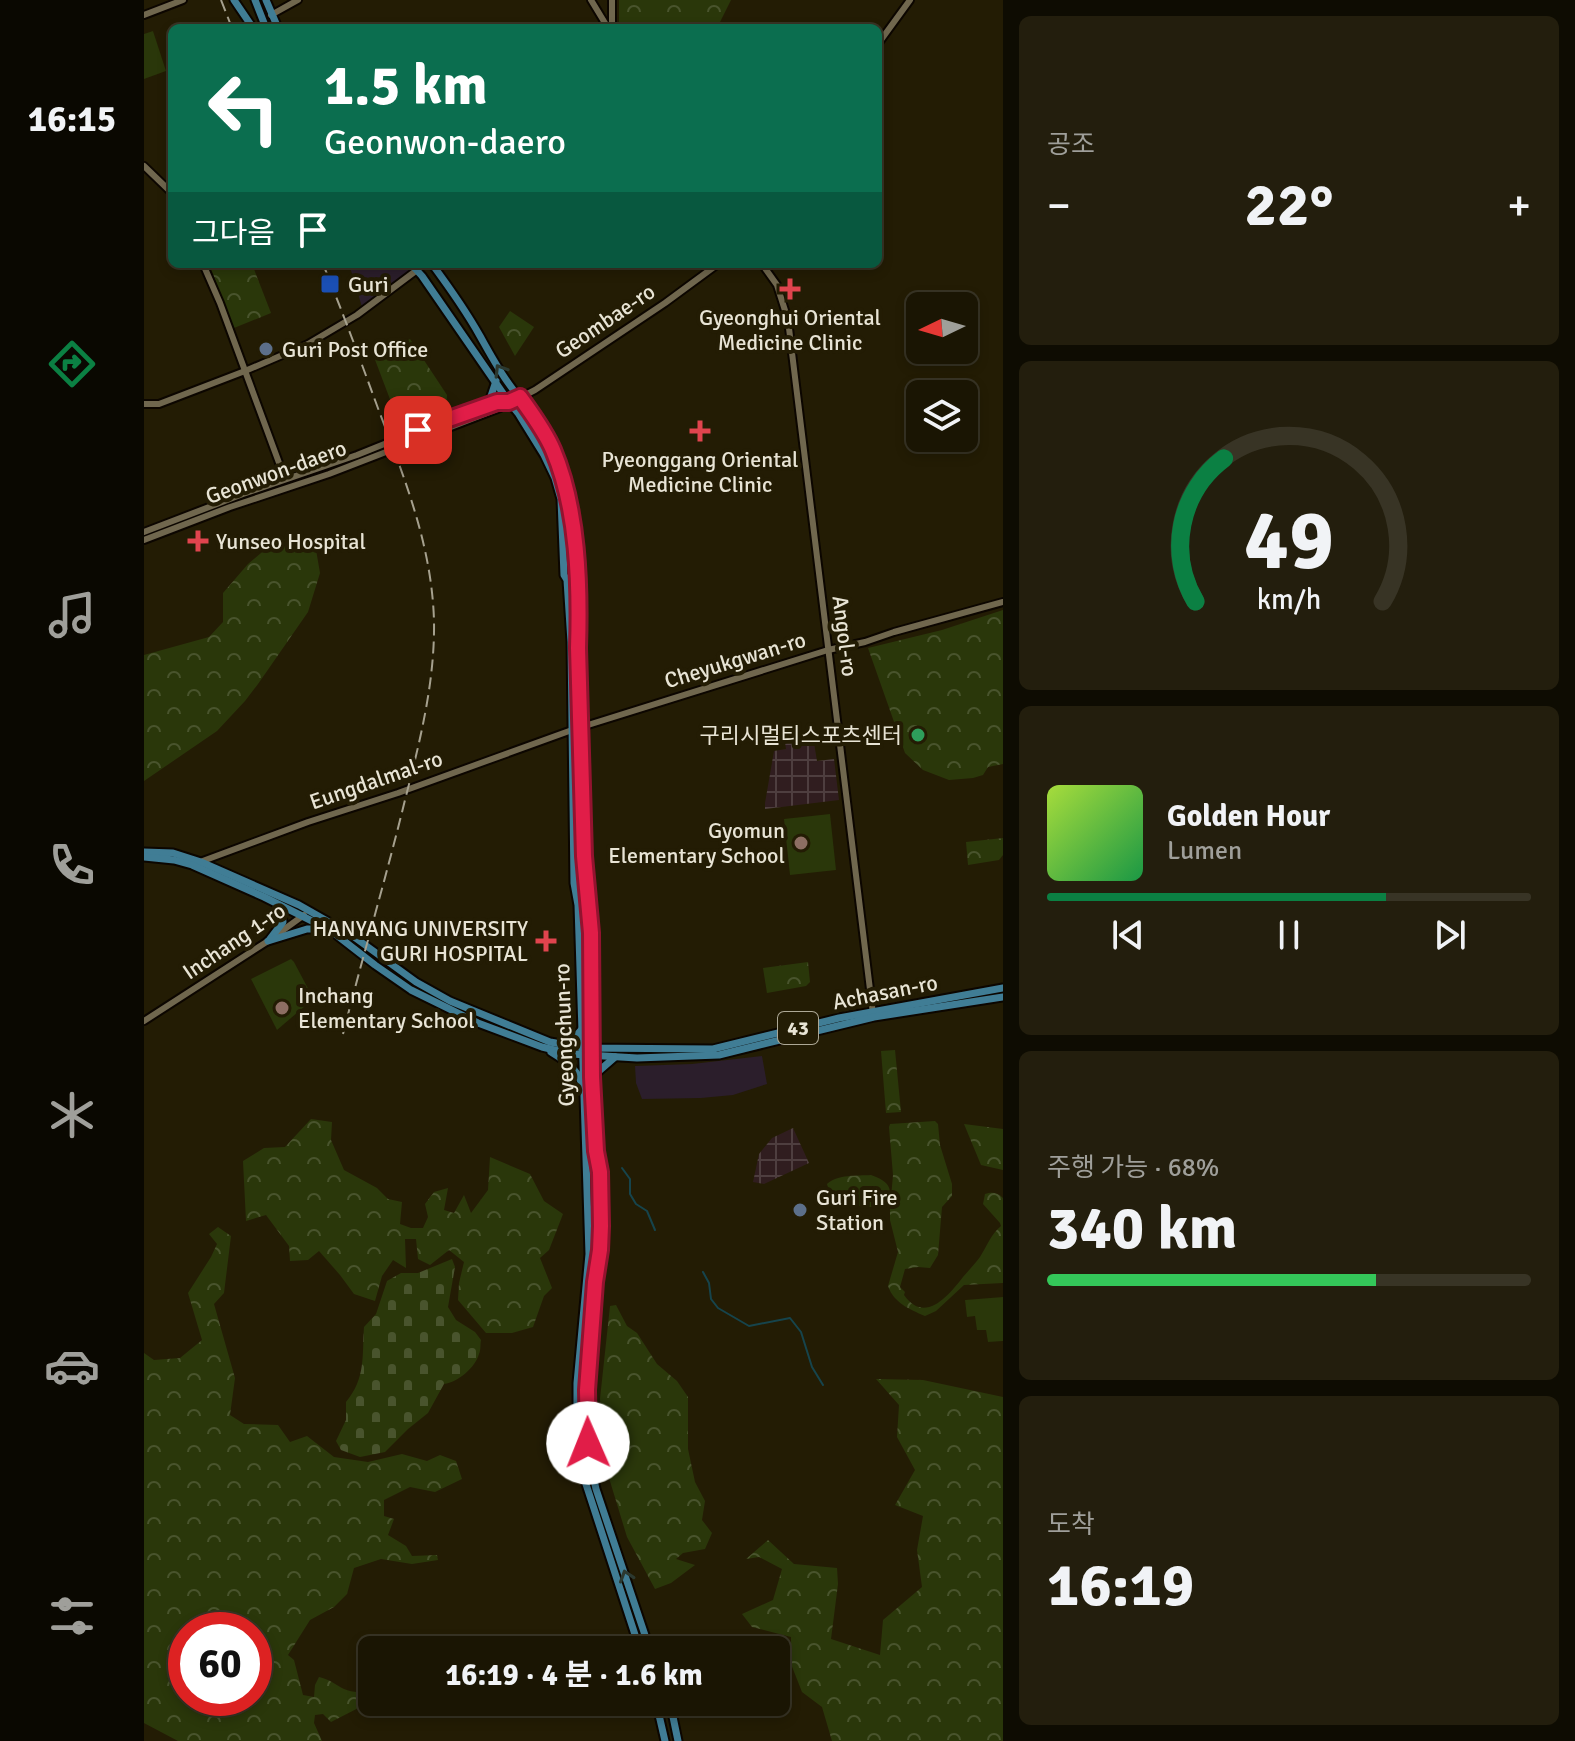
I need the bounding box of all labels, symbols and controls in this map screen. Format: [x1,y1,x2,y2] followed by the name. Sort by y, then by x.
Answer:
[324,51,487,120] text: 1.5 km
[192,56,296,160] icon: left
[28,97,116,142] text: 16:15
[324,120,566,165] text: Geonwon-daero
[1047,129,1095,161] text: 공조
[1245,169,1333,243] text: 22°
[1047,179,1071,233] text: −
[1507,179,1531,233] text: +
[291,208,335,252] icon: arrive
[192,215,275,252] text: 그다음
[348,271,389,298] place label: Guri
[319,273,341,295] marker: Guri
[550,278,660,364] street label: Geombae-ro
[779,278,801,300] marker: Gyeonghui Oriental Medicine Clinic
[906,292,978,364] north arrow
[906,292,978,452] map controls
[699,304,881,356] place label: Gyeonghui Oriental Medicine Clinic
[44,336,100,392] icon: directions
[282,336,428,363] place label: Guri Post Office
[257,340,275,358] marker: Guri Post Office
[495,364,510,379] one-way arrow
[906,380,978,452] button: layers
[384,396,452,464] pin
[396,408,440,452] icon: arrive
[689,420,711,442] marker: Pyeonggang Oriental Medicine Clinic
[202,434,350,510] street label: Geonwon-daero
[601,446,799,498] place label: Pyeonggang Oriental Medicine Clinic
[1244,489,1334,591] text: 49
[216,528,366,555] place label: Yunseo Hospital
[187,530,209,552] marker: Yunseo Hospital
[1257,582,1321,617] text: km/h
[44,587,100,643] icon: music
[827,594,863,678] street label: Angol-ro
[661,626,809,694] street label: Cheyukgwan-ro
[700,722,902,749] place label: 구리시멀티스포츠센터
[909,726,927,744] marker: 구리시멀티스포츠센터
[306,745,446,815] street label: Eungdalmal-ro
[1167,798,1330,835] text: Golden Hour
[608,817,785,869] place label: Gyomun Elementary School
[792,834,810,852] marker: Gyomun Elementary School
[1167,835,1242,867] text: Lumen
[44,837,100,893] icon: phone
[177,897,291,985] street label: Inchang 1-ro
[1106,913,1150,957] icon: previous
[1267,913,1311,957] icon: pause
[1428,913,1472,957] icon: next
[312,915,528,967] place label: HANYANG UNIVERSITY GURI HOSPITAL
[535,930,557,952] marker: HANYANG UNIVERSITY GURI HOSPITAL
[548,963,580,1107] street label: Gyeongchun-ro
[830,969,940,1015] street label: Achasan-ro
[298,982,475,1034] place label: Inchang Elementary School
[273,999,291,1017] marker: Inchang Elementary School
[778,1012,818,1044] road number: 43
[44,1087,100,1143] icon: climate
[1047,1152,1219,1184] text: 주행 가능 · 68%
[816,1184,898,1236] place label: Guri Fire Station
[1047,1192,1237,1266] text: 340 km
[791,1201,809,1219] marker: Guri Fire Station
[44,1338,100,1394] icon: car
[546,1401,630,1485] position arrow
[1047,1509,1095,1541] text: 도착
[1047,1549,1194,1623] text: 16:19
[619,1570,635,1583] one-way arrow
[44,1588,100,1644] icon: filters
[168,1612,272,1716] speed limit sign: 60
[445,1657,703,1694] text: 16:19 · 4 분 · 1.6 km

